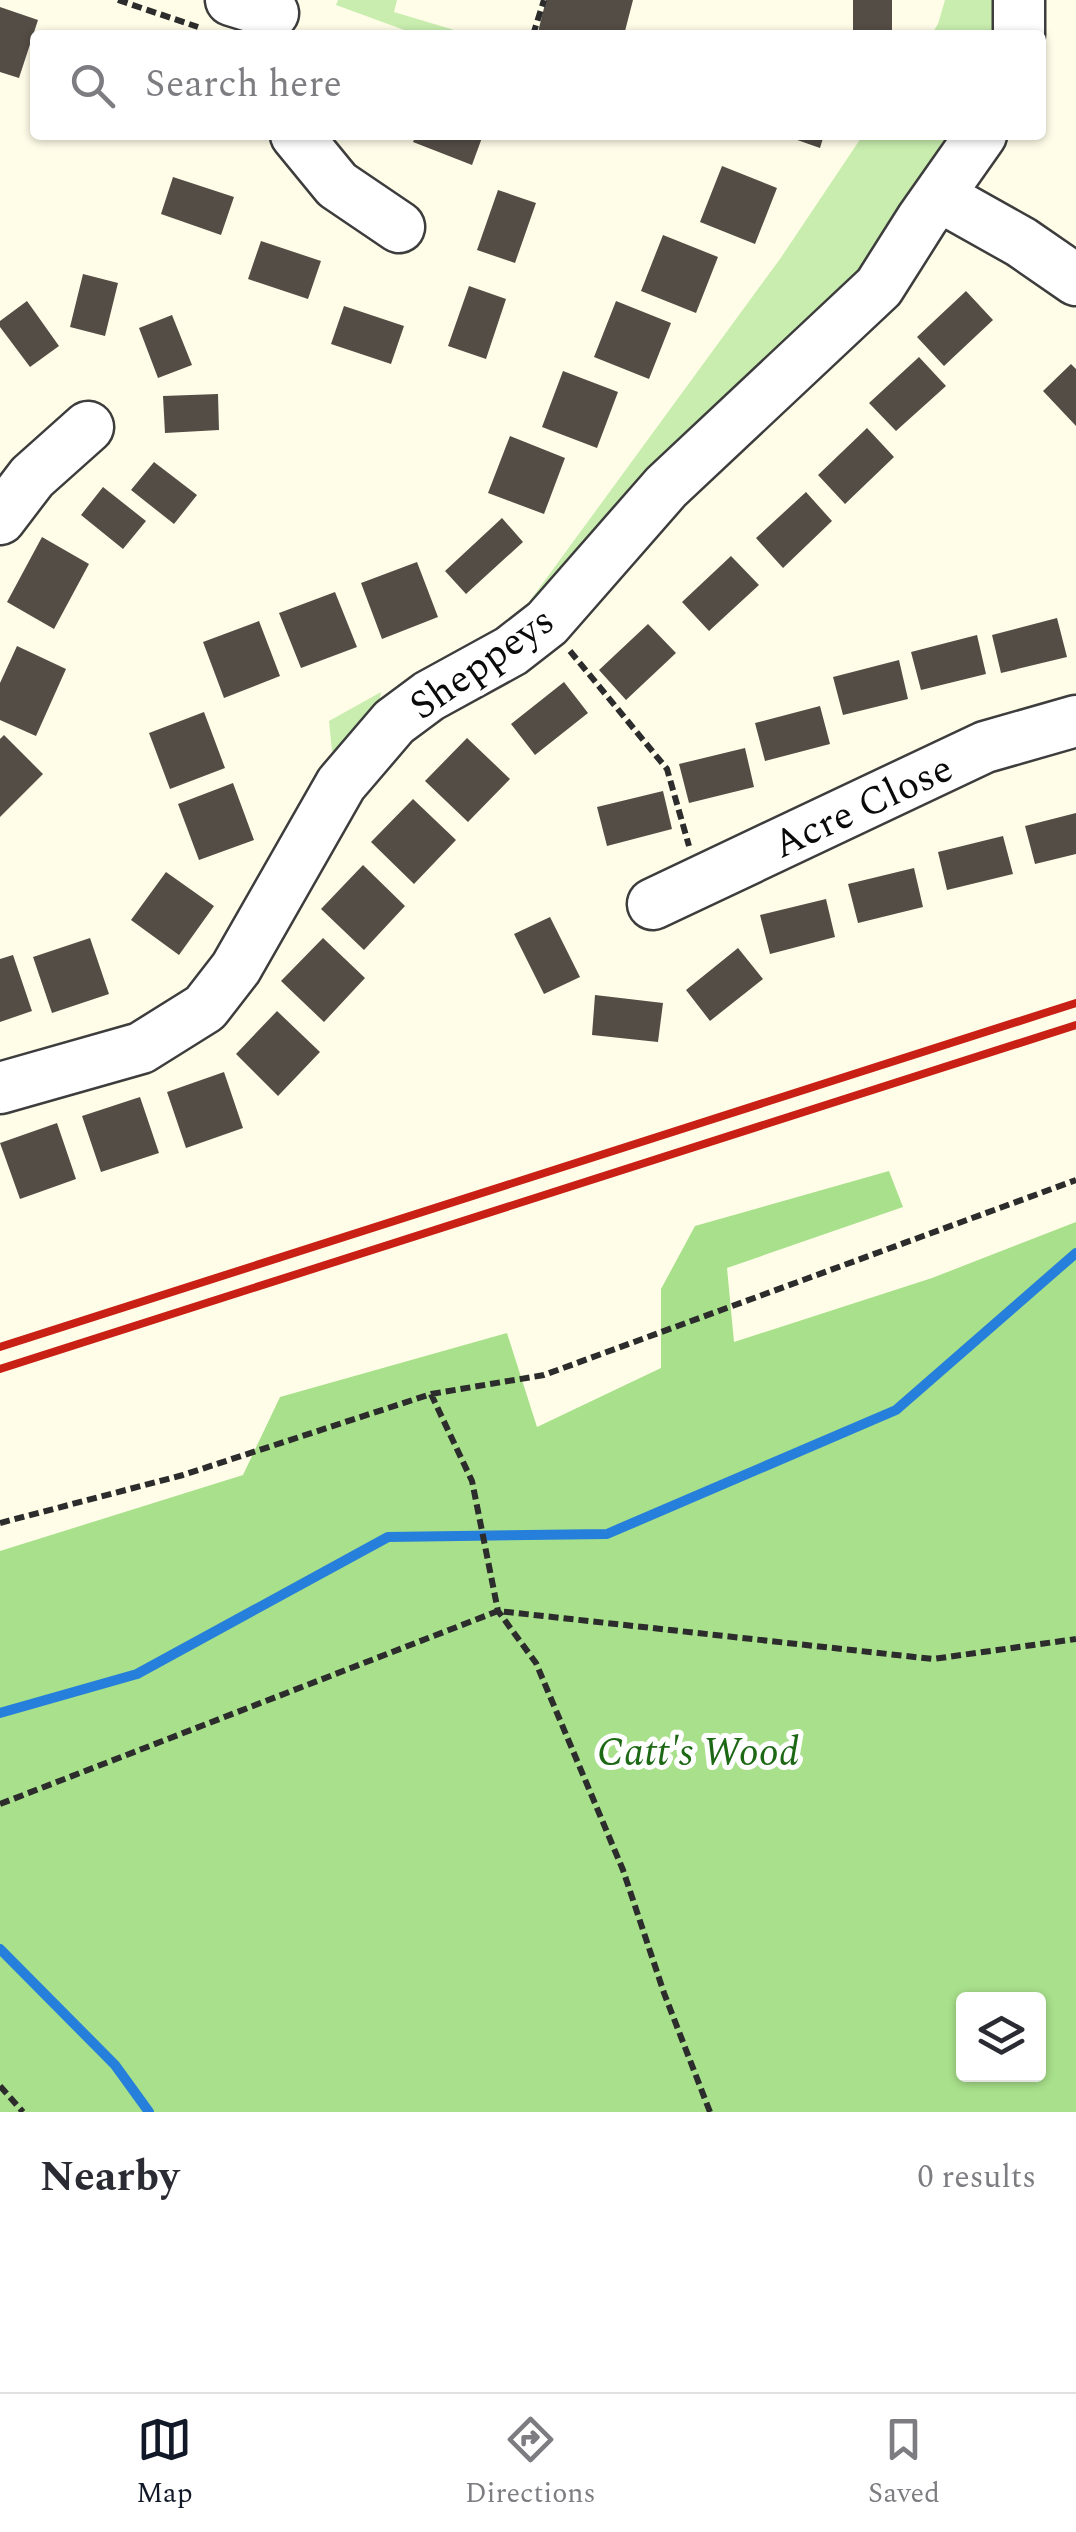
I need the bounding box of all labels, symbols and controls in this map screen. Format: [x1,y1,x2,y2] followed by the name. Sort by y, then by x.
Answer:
[30,30,1046,140] search box
[145,56,342,114] text: Search here
[65,58,120,113] icon: search
[397,592,568,736] street label: Sheppeys
[763,739,963,876] street label: Acre Close
[597,1723,799,1784] park label: Catt's Wood
[956,1992,1046,2082] map controls
[956,1992,1046,2082] button: layers
[40,2146,179,2209] text: Nearby
[917,2153,1036,2202] text: 0 results
[136,2412,193,2515] tab: Map
[465,2412,596,2515] tab: Directions
[868,2412,940,2515] tab: Saved

